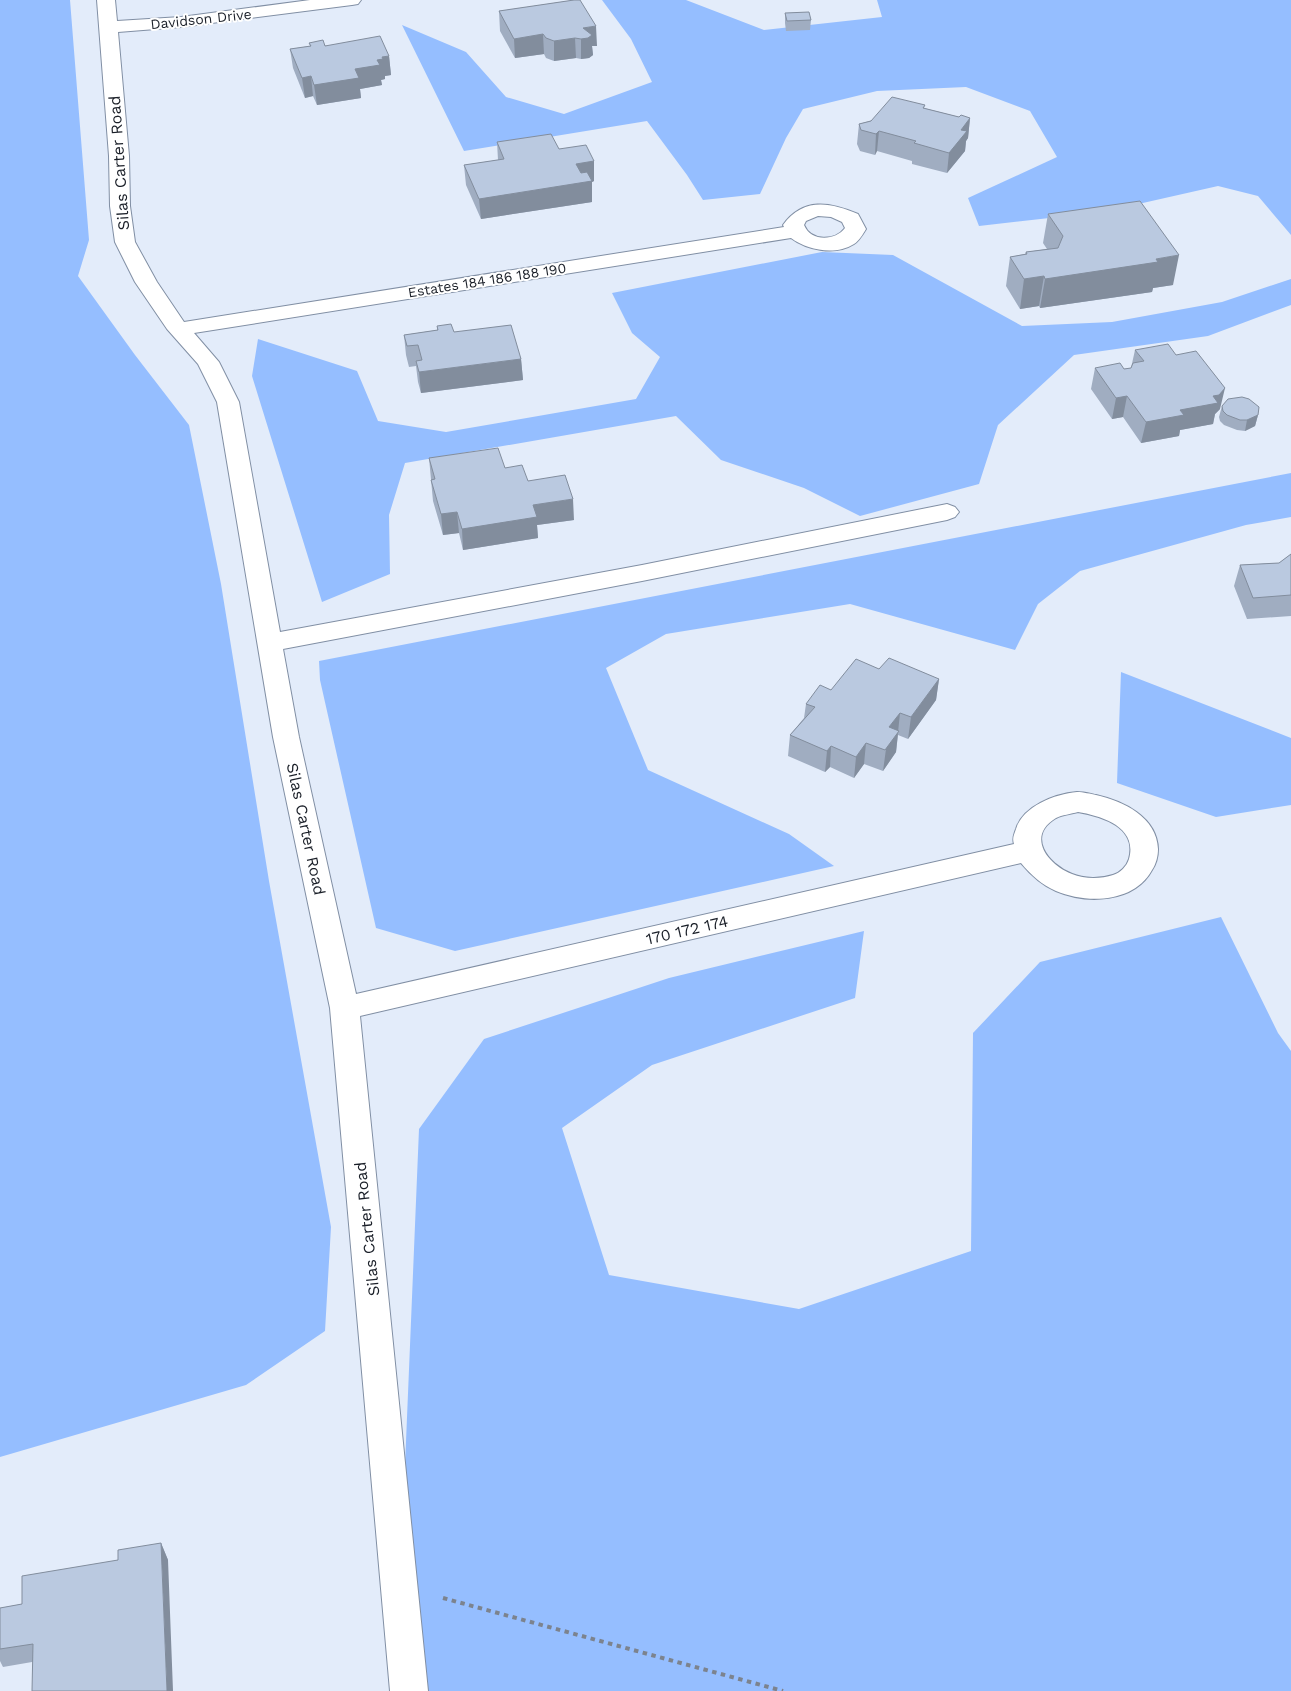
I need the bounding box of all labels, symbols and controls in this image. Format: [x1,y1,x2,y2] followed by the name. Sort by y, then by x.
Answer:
[150,6,252,32] street label: Davidson Drive
[105,95,133,231] street label: Silas Carter Road
[407,260,567,300] street label: Estates 184 186 188 190
[283,761,329,897] street label: Silas Carter Road
[644,911,730,949] street label: 170 172 174
[350,1161,384,1297] street label: Silas Carter Road

